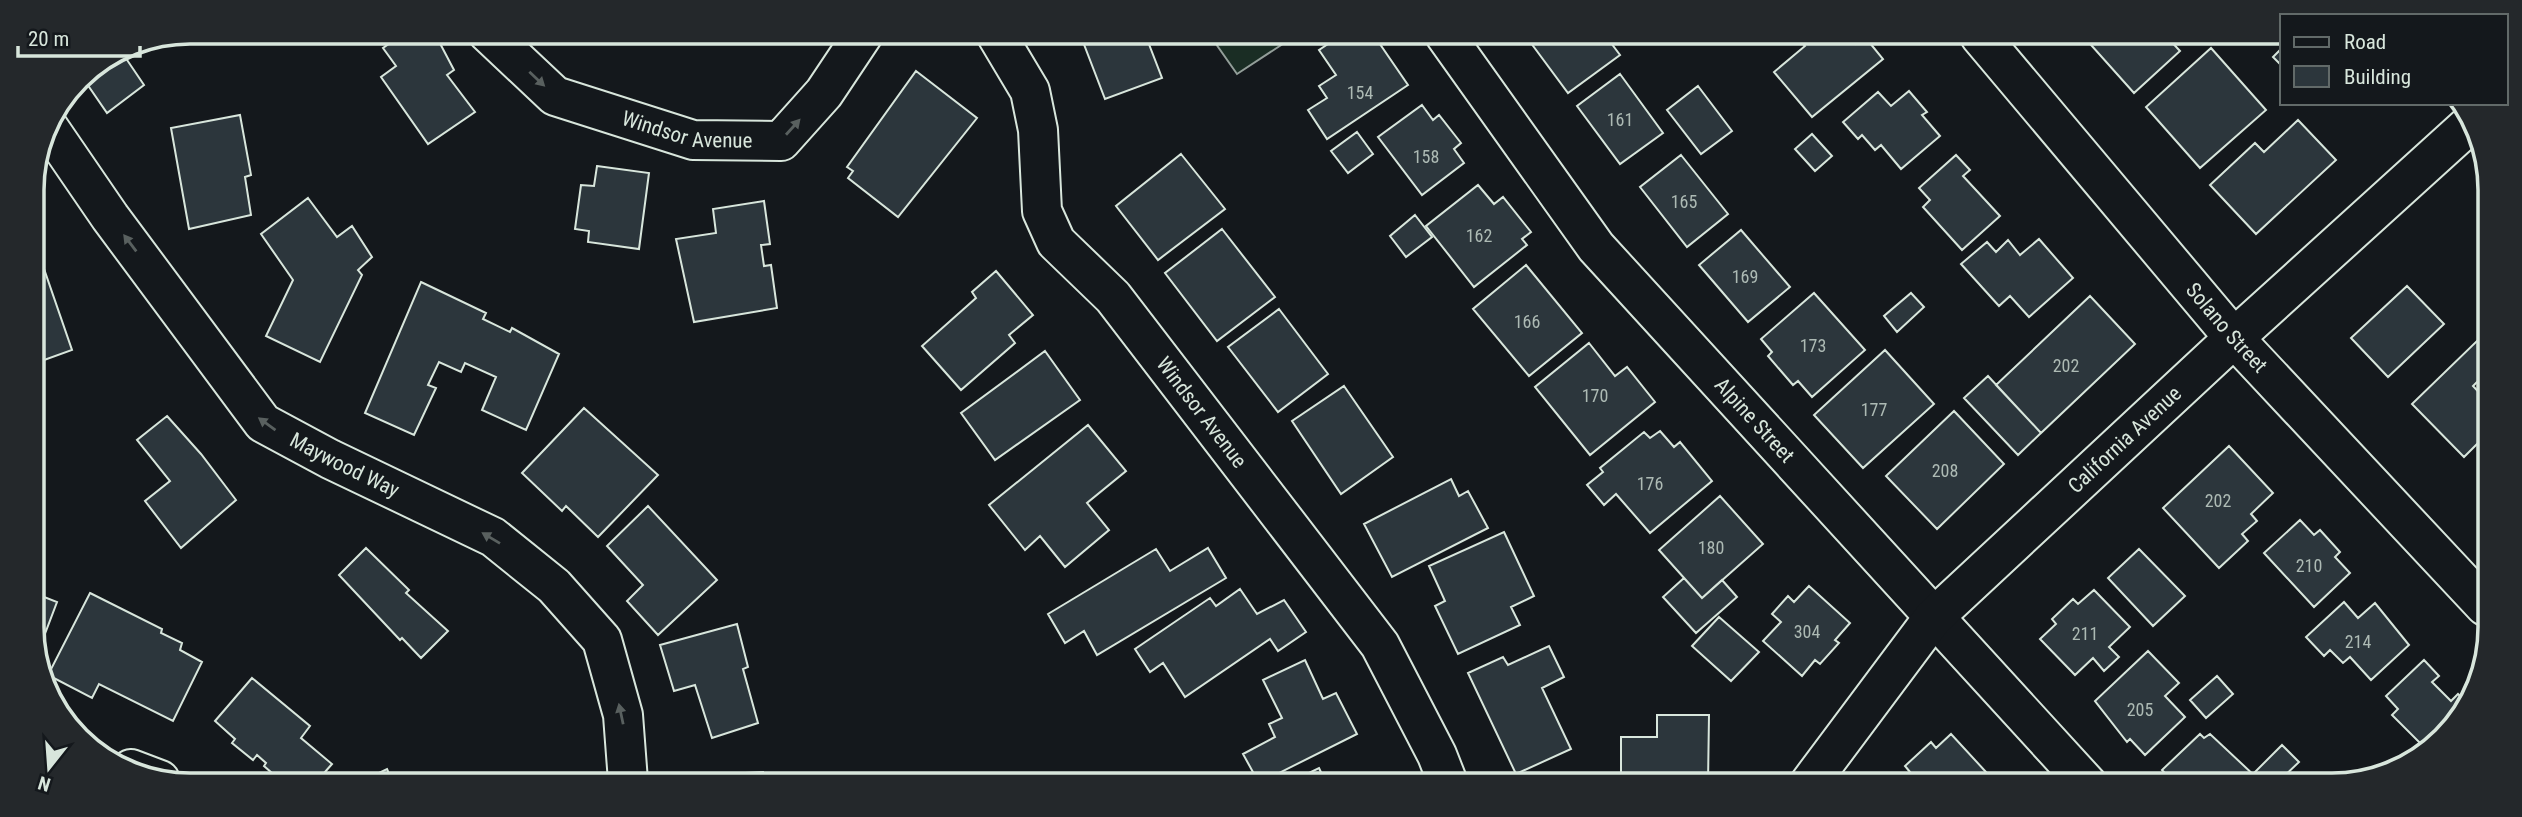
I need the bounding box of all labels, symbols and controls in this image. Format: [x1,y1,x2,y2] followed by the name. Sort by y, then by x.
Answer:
[18,14,140,58] scale bar
[2280,14,2508,105] legend
[28,27,69,51] text: 20 m
[2344,30,2386,54] text: Road
[2344,65,2411,89] text: Building
[528,71,545,87] one-way arrow
[1347,82,1373,103] house number: 154
[619,106,753,153] street label: Windsor Avenue
[1607,109,1633,130] house number: 161
[785,118,801,136] one-way arrow
[1413,146,1439,167] house number: 158
[1671,191,1697,212] house number: 165
[1466,225,1492,246] house number: 162
[122,235,137,253] one-way arrow
[1732,266,1758,287] house number: 169
[2181,278,2272,378] street label: Solano Street
[1514,311,1540,332] house number: 166
[1800,335,1826,356] house number: 173
[1151,352,1252,473] street label: Windsor Avenue
[2053,355,2079,376] house number: 202
[1710,373,1799,468] street label: Alpine Street
[2063,381,2186,498] street label: California Avenue
[1582,385,1608,406] house number: 170
[1861,399,1887,420] house number: 177
[259,416,277,431] one-way arrow
[286,428,403,502] street label: Maywood Way
[1932,460,1958,481] house number: 208
[1637,473,1663,494] house number: 176
[2205,490,2231,511] house number: 202
[482,531,501,544] one-way arrow
[1698,537,1724,558] house number: 180
[2296,555,2322,576] house number: 210
[1794,621,1820,642] house number: 304
[2072,623,2098,644] house number: 211
[2345,631,2371,652] house number: 214
[2127,699,2153,720] house number: 205
[616,702,627,724] one-way arrow
[14,733,84,803] north arrow
[35,771,53,796] text: N

